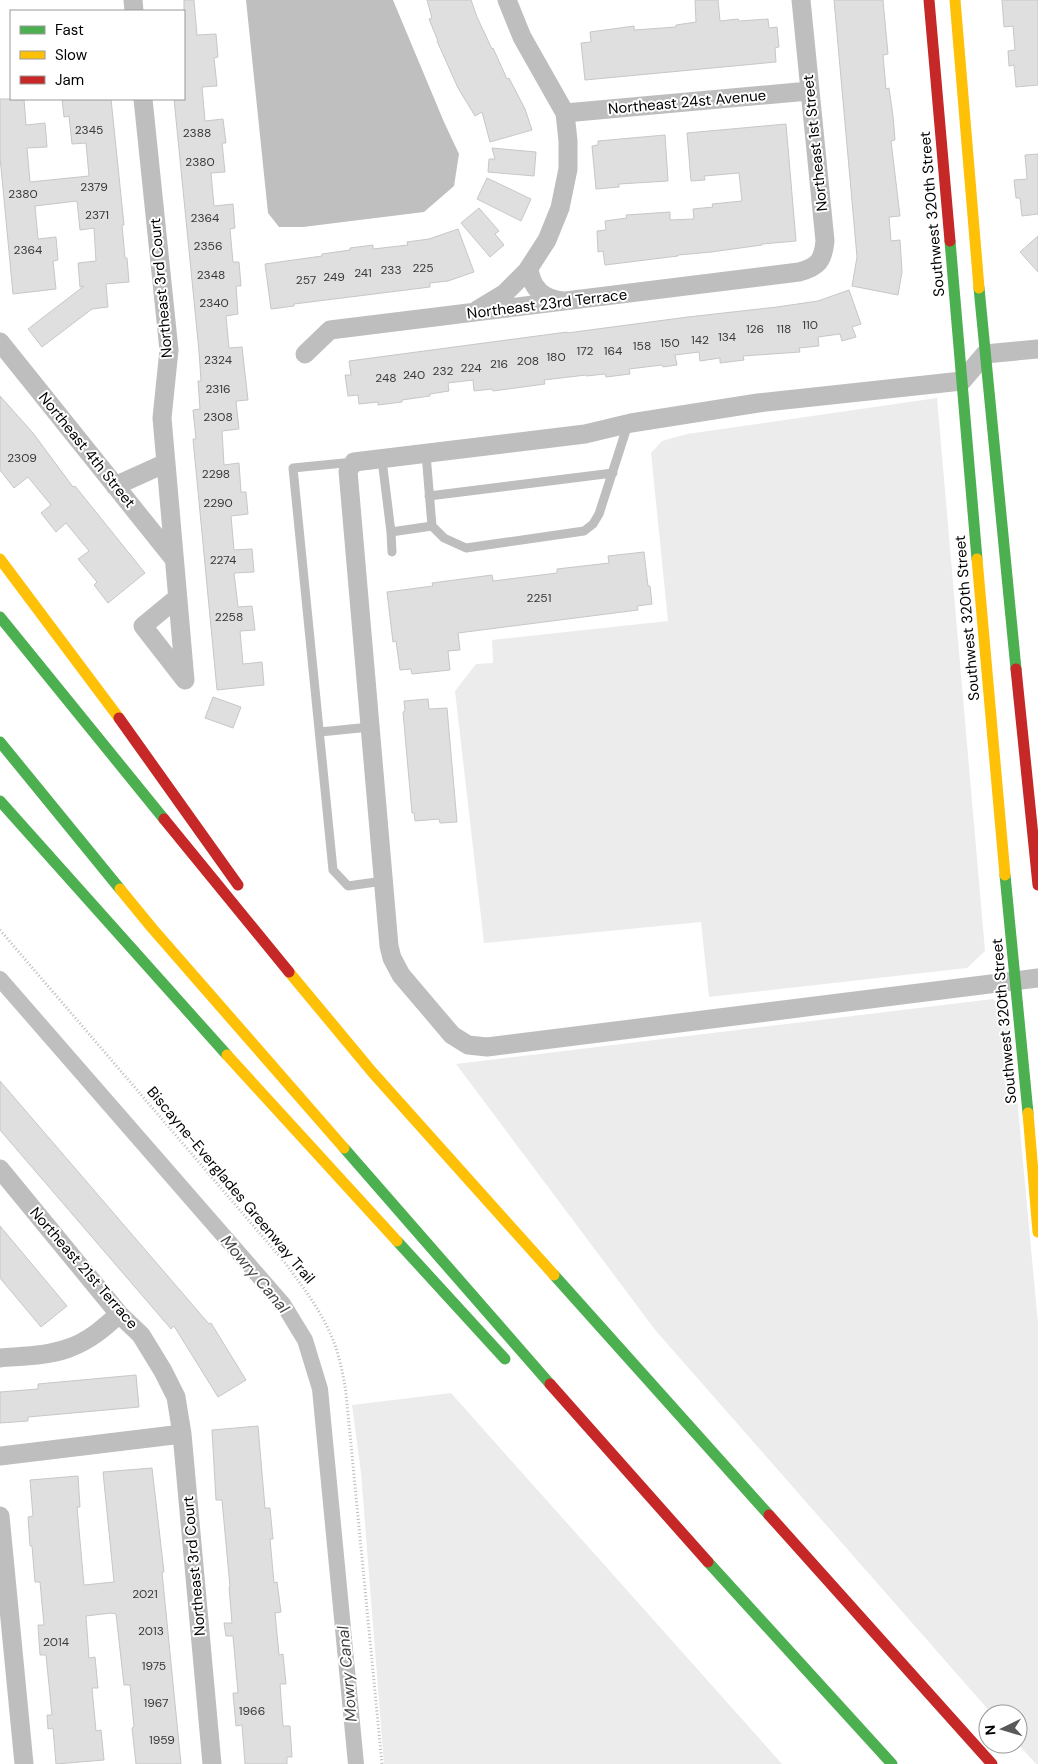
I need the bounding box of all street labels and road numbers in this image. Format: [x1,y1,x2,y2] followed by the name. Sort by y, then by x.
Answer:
[798,74,832,212] street label: Northeast 1st Street
[607,85,767,119] street label: Northeast 24st Avenue
[915,130,949,298] street label: Southwest 320th Street
[145,217,177,359] street label: Northeast 3rd Court
[466,284,628,324] street label: Northeast 23rd Terrace
[34,388,140,512] street label: Northeast 4th Street
[950,534,984,702] street label: Southwest 320th Street
[987,937,1021,1105] street label: Southwest 320th Street
[143,1082,319,1288] street label: Biscayne-Everglades Greenway Trail
[25,1203,143,1333] street label: Northeast 21st Terrace
[178,1495,210,1637] street label: Northeast 3rd Court

